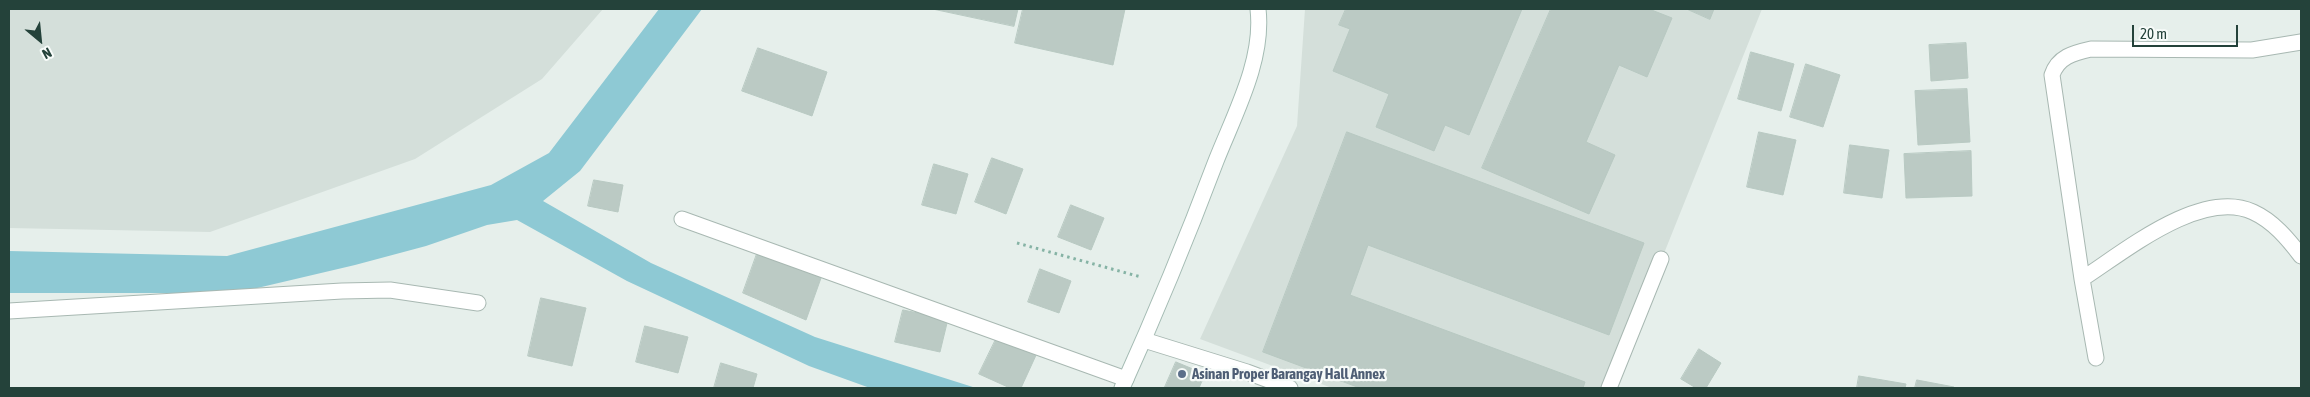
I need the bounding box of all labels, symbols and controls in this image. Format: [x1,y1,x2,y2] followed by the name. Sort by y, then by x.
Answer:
[15,15,65,65] north arrow
[2135,15,2241,47] scale bar
[2140,25,2167,42] text: 20 m
[40,44,54,62] text: N
[1192,365,1385,383] place label: Asinan Proper Barangay Hall Annex
[1176,368,1188,380] marker: Asinan Proper Barangay Hall Annex

